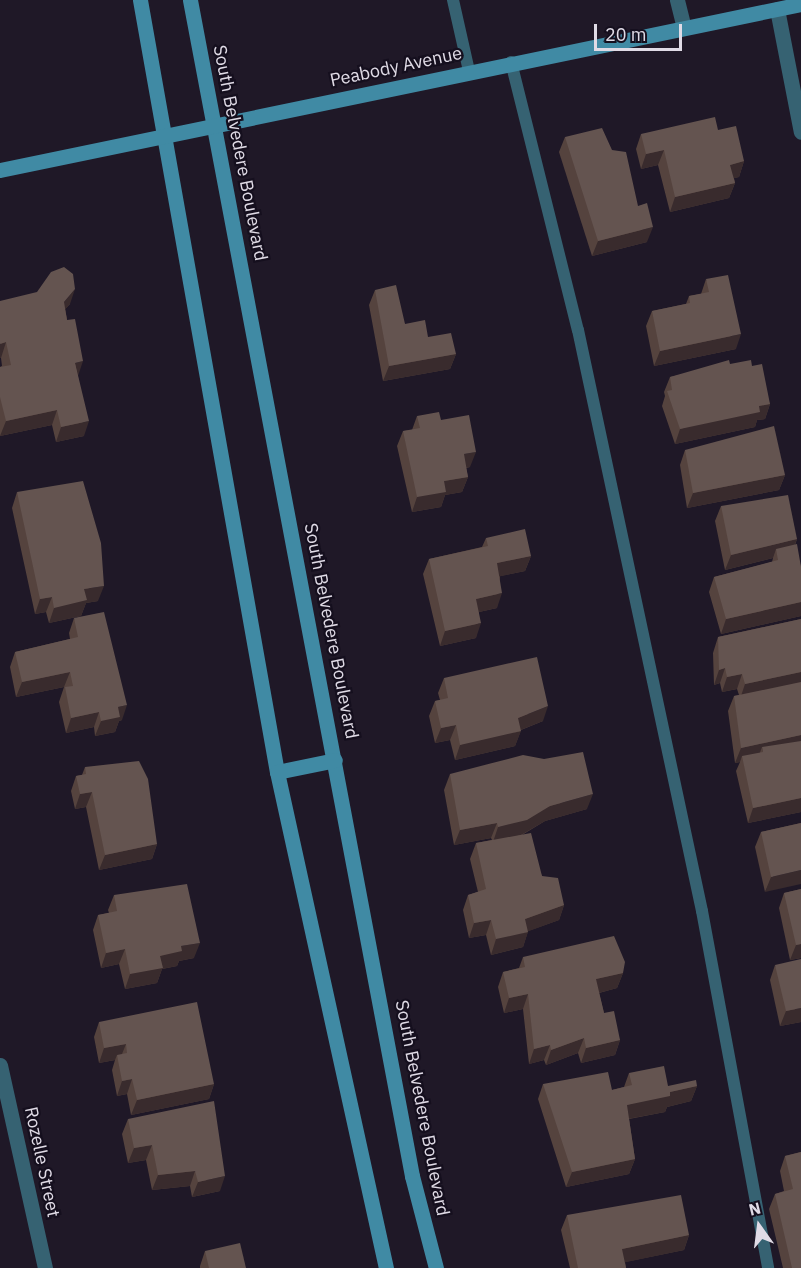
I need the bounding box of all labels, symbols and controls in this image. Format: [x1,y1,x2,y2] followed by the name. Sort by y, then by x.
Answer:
[597,12,686,50] scale bar
[605,23,647,46] text: 20 m
[328,42,464,92] street label: Peabody Avenue
[208,43,272,263] street label: South Belvedere Boulevard
[299,521,363,741] street label: South Belvedere Boulevard
[390,998,454,1218] street label: South Belvedere Boulevard
[20,1105,64,1219] street label: Rozelle Street
[729,1196,789,1256] north arrow
[747,1197,763,1220] text: N

